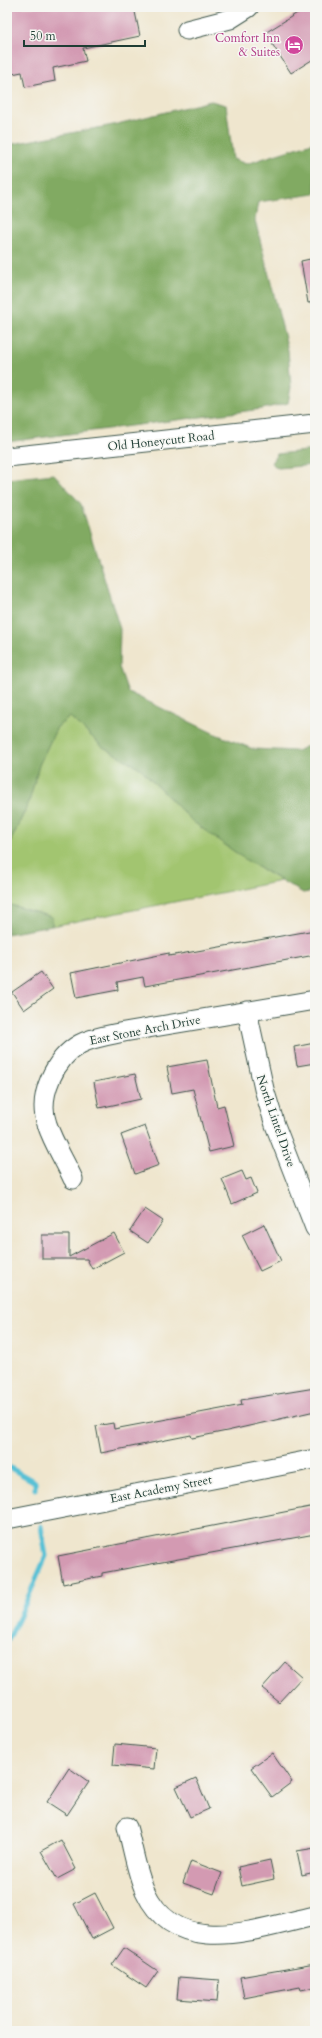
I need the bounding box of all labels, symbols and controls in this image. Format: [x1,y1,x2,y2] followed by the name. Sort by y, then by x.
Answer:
[24,22,145,48] scale bar
[30,28,57,44] text: 50 m
[215,30,280,60] place label: Comfort Inn & Suites
[283,34,305,56] hotel icon: Comfort Inn & Suites
[107,427,216,455] street label: Old Honeycutt Road
[88,1011,202,1049] street label: East Stone Arch Drive
[253,1073,299,1169] street label: North Lintel Drive
[109,1471,213,1507] street label: East Academy Street

